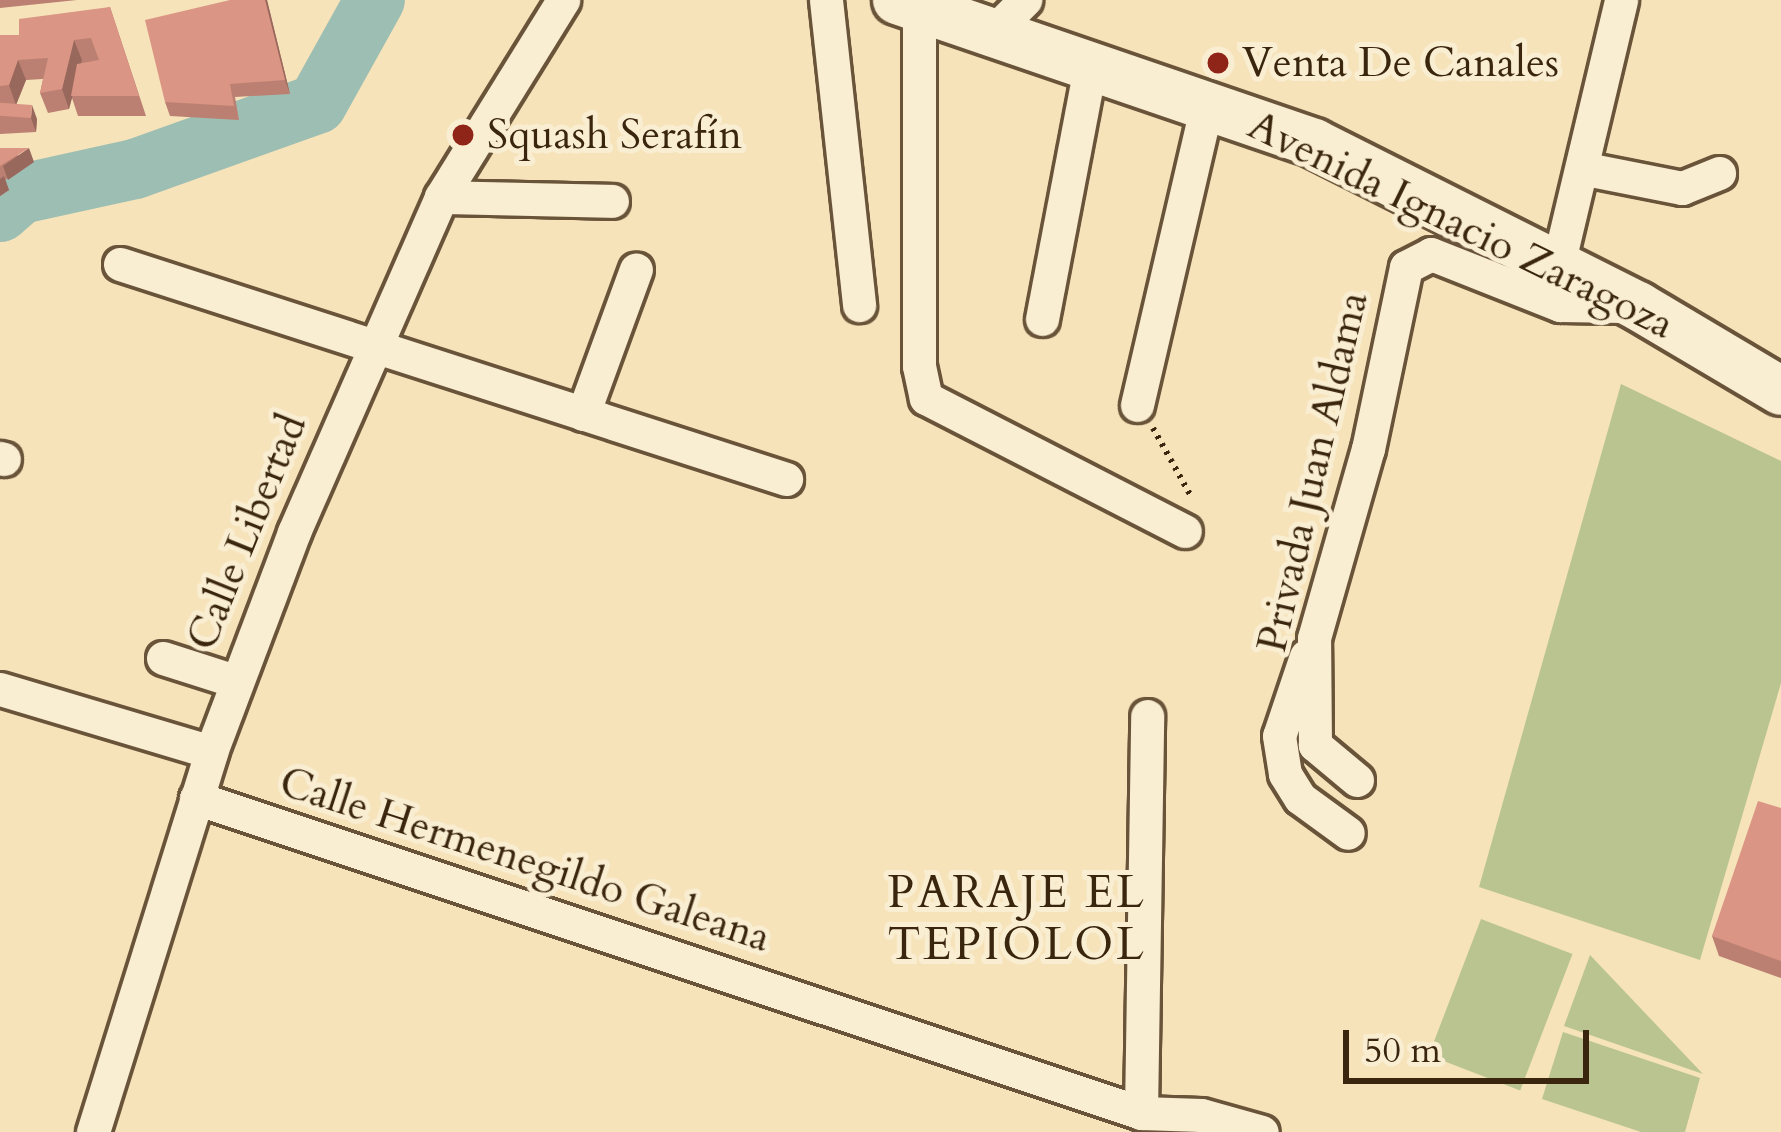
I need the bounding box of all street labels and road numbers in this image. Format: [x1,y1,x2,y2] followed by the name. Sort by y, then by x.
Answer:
[1240,100,1682,350] street label: Avenida Ignacio Zaragoza
[1247,287,1379,657] street label: Privada Juan Aldama
[177,407,317,657] street label: Calle Libertad
[273,757,777,963] street label: Calle Hermenegildo Galeana

